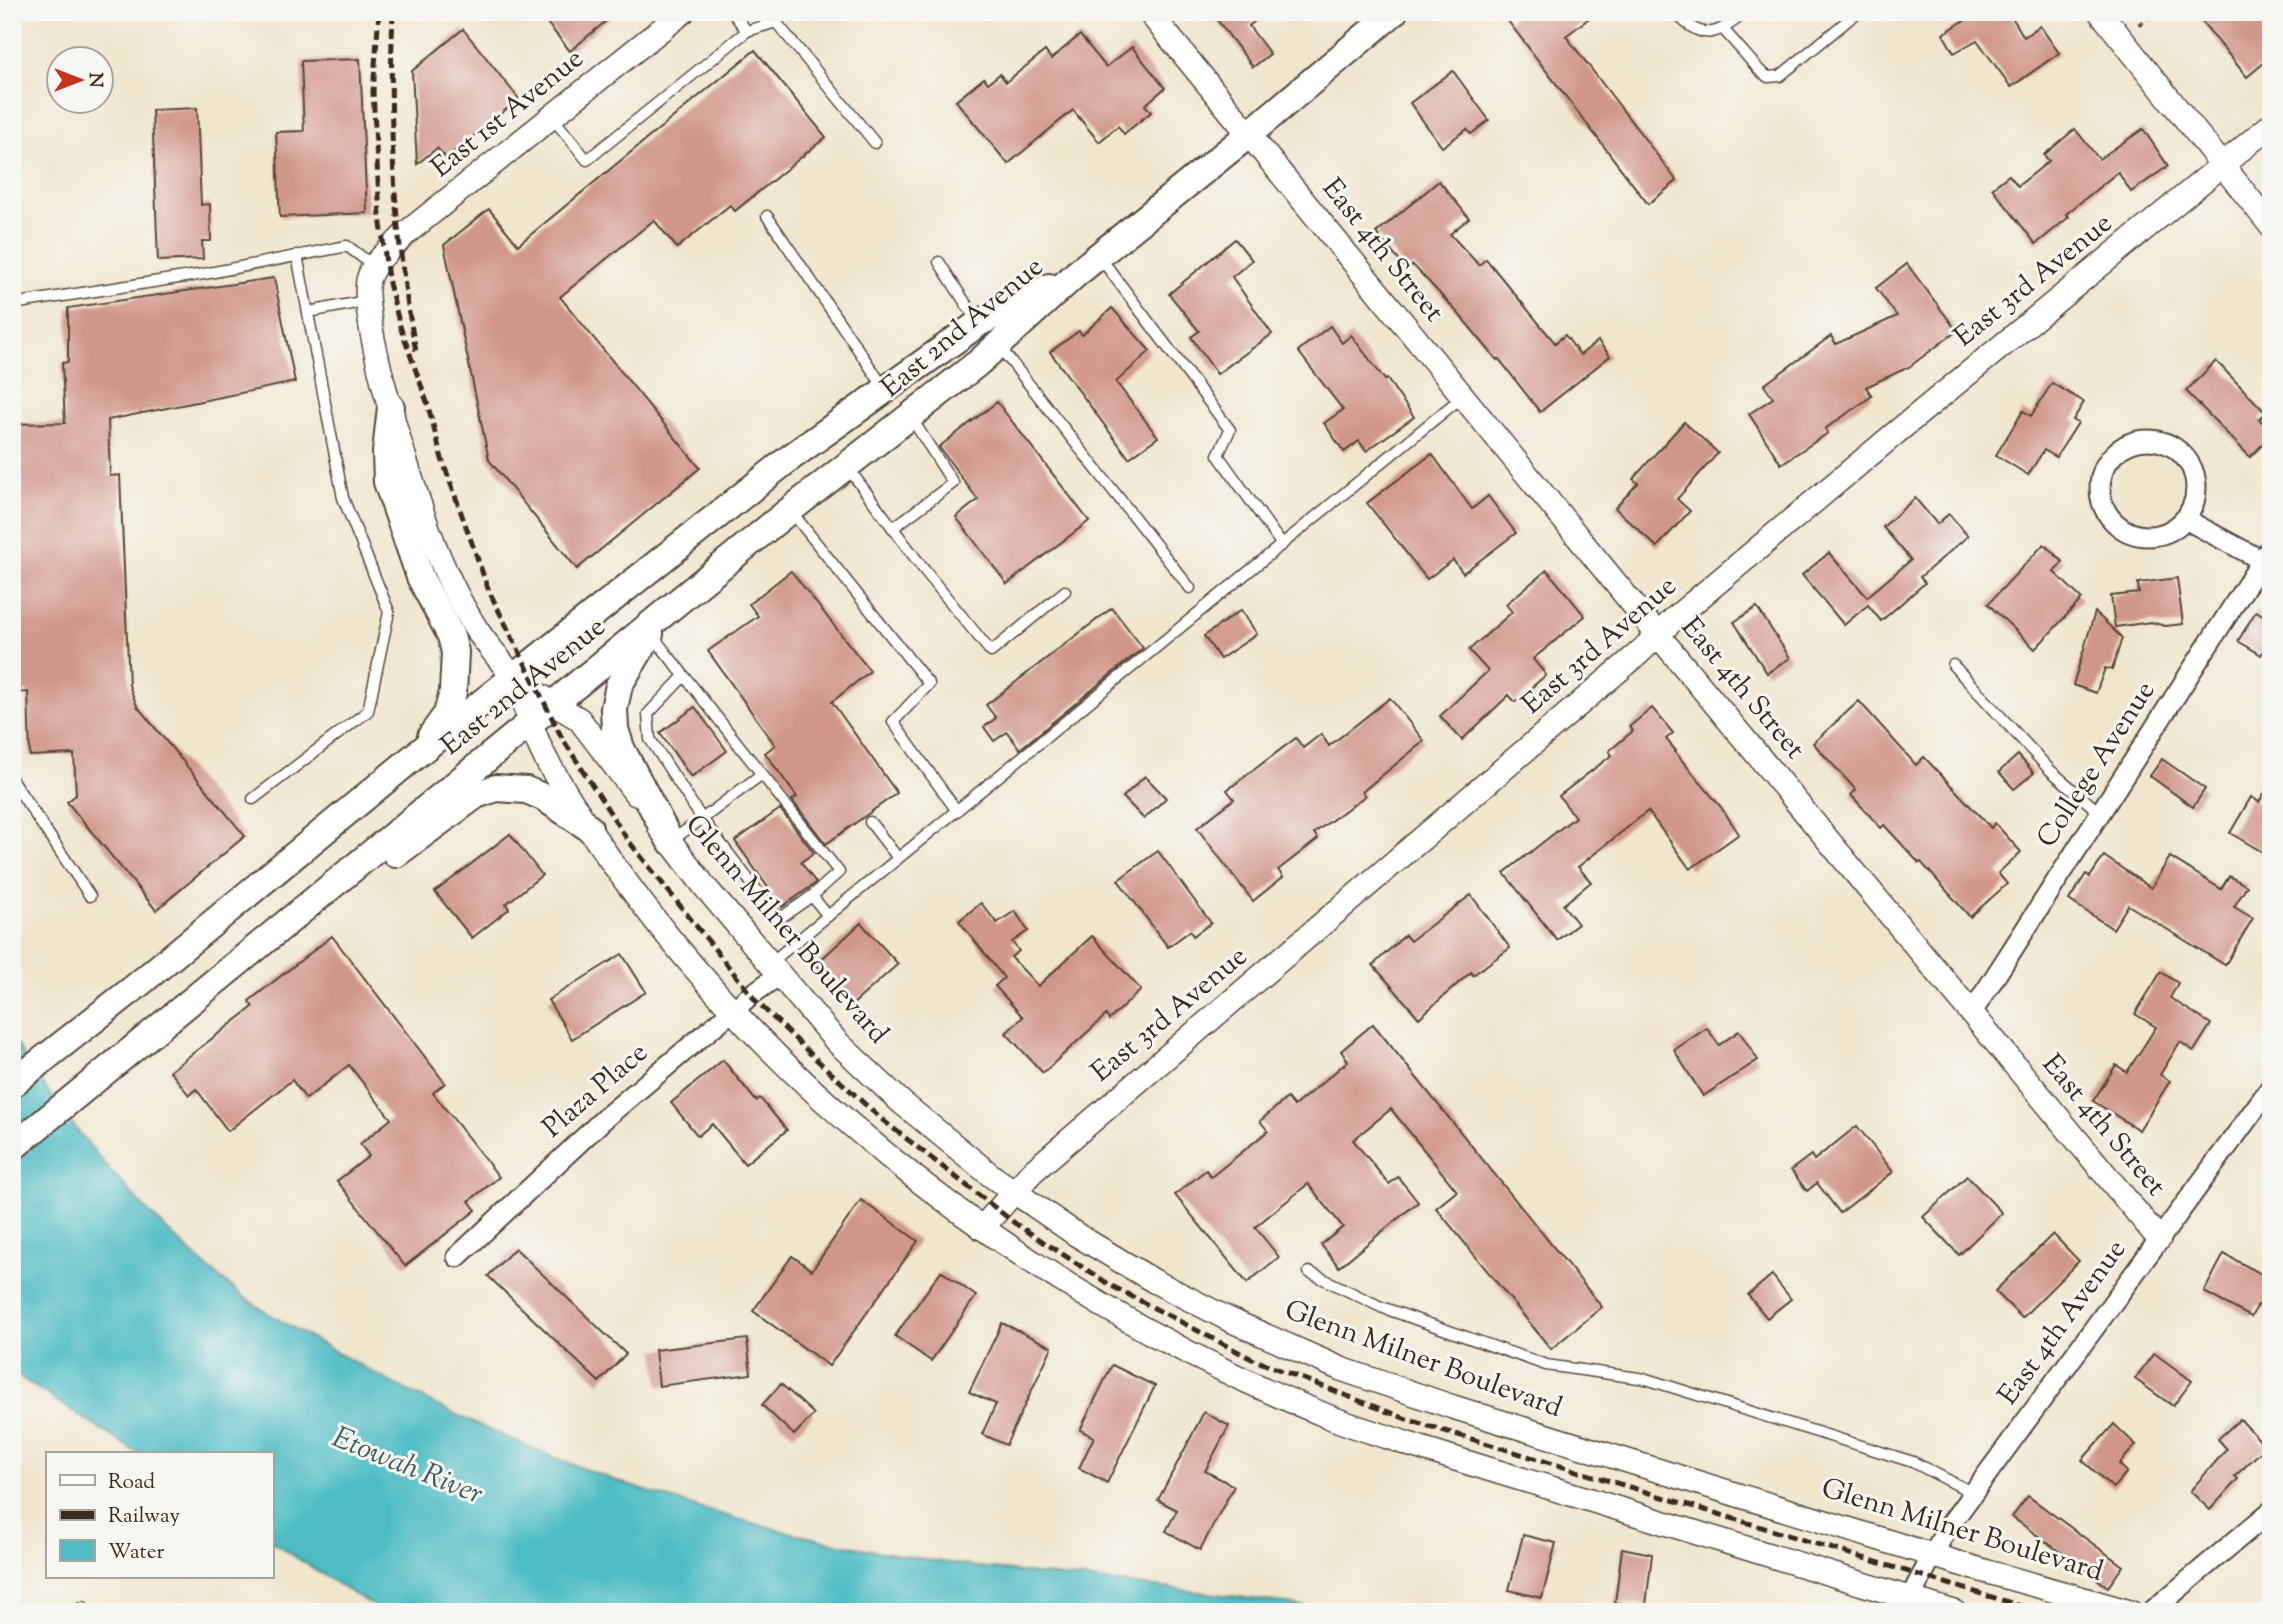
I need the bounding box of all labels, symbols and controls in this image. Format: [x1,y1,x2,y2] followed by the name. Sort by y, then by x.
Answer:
[423,40,593,188] street label: East 1st Avenue
[46,46,116,116] north arrow
[81,72,108,88] text: N
[1312,171,1453,332] street label: East 4th Street
[1946,205,2122,357] street label: East 3rd Avenue
[873,248,1053,408] street label: East 2nd Avenue
[1514,568,1686,724] street label: East 3rd Avenue
[433,608,615,766] street label: East 2nd Avenue
[1671,609,1814,769] street label: East 4th Street
[2028,674,2166,856] street label: College Avenue
[675,806,897,1054] street label: Glenn Milner Boulevard
[1083,938,1257,1092] street label: East 3rd Avenue
[535,1034,657,1148] street label: Plaza Place
[2032,1046,2175,1206] street label: East 4th Street
[1989,1232,2137,1414] street label: East 4th Avenue
[1279,1291,1567,1429] street label: Glenn Milner Boulevard
[325,1417,489,1517] water label: Etowah River
[46,1452,273,1578] legend
[108,1468,155,1498] text: Road
[1816,1469,2108,1593] street label: Glenn Milner Boulevard
[108,1502,180,1532] text: Railway
[108,1538,165,1568] text: Water

